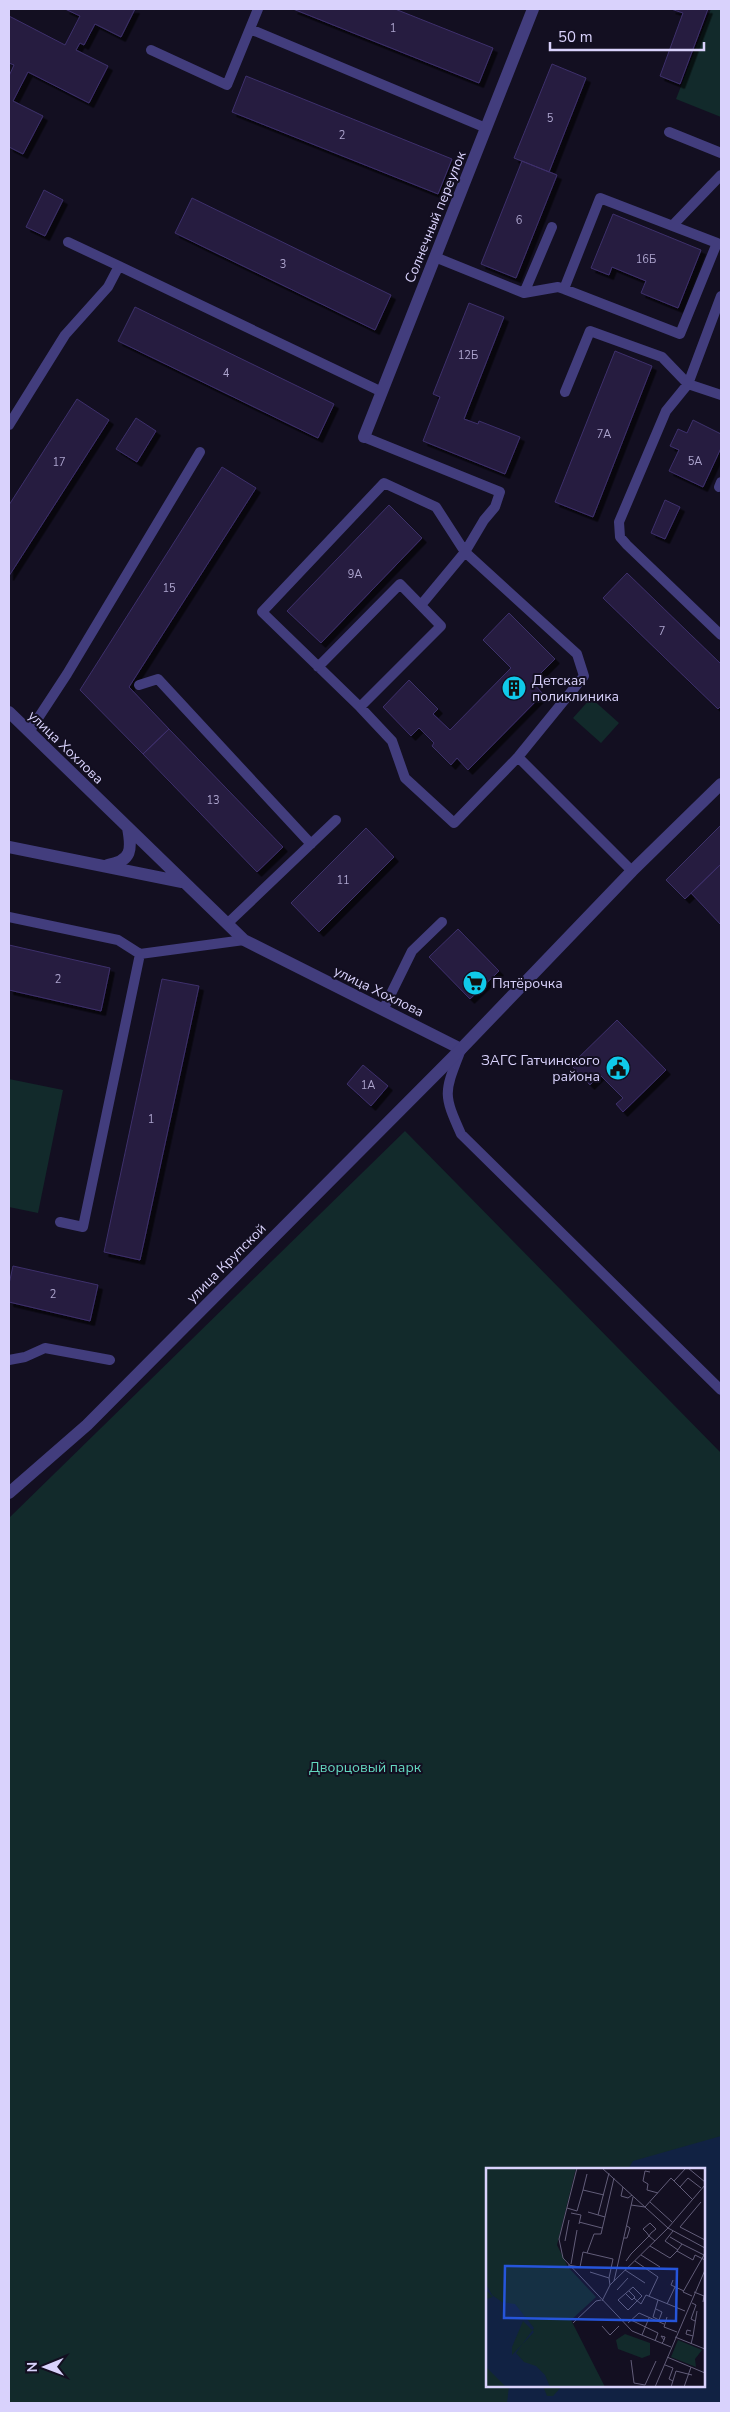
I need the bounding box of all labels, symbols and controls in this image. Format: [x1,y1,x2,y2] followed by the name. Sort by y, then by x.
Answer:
[550,20,704,52] scale bar
[390,21,396,36] house number: 1
[558,27,593,47] text: 50 m
[547,111,554,126] house number: 5
[339,128,345,143] house number: 2
[400,148,471,286] street label: Солнечный переулок
[516,213,523,228] house number: 6
[636,252,656,267] house number: 16Б
[280,257,286,272] house number: 3
[458,348,478,363] house number: 12Б
[223,366,230,381] house number: 4
[597,427,611,442] house number: 7А
[688,454,702,469] house number: 5А
[52,455,66,470] house number: 17
[348,567,362,582] house number: 9А
[162,581,176,596] house number: 15
[659,624,665,639] house number: 7
[532,671,619,706] place label: Детская поликлиника
[501,675,527,701] building icon: Детская поликлиника
[24,706,108,788] street label: улица Хохлова
[206,793,220,808] house number: 13
[336,873,350,888] house number: 11
[331,961,427,1021] street label: улица Хохлова
[462,970,488,996] supermarket icon: Пятёрочка
[55,972,61,987] house number: 2
[492,974,563,993] place label: Пятёрочка
[481,1051,600,1086] place label: ЗАГС Гатчинского района
[605,1055,631,1081] public building icon: ЗАГС Гатчинского района
[361,1078,375,1093] house number: 1А
[148,1112,154,1127] house number: 1
[182,1219,270,1307] street label: улица Крупской
[50,1287,56,1302] house number: 2
[309,1758,422,1777] park label: Дворцовый парк
[486,2168,705,2387] inset map
[20,2342,70,2392] north arrow
[23,2362,42,2373] text: N

